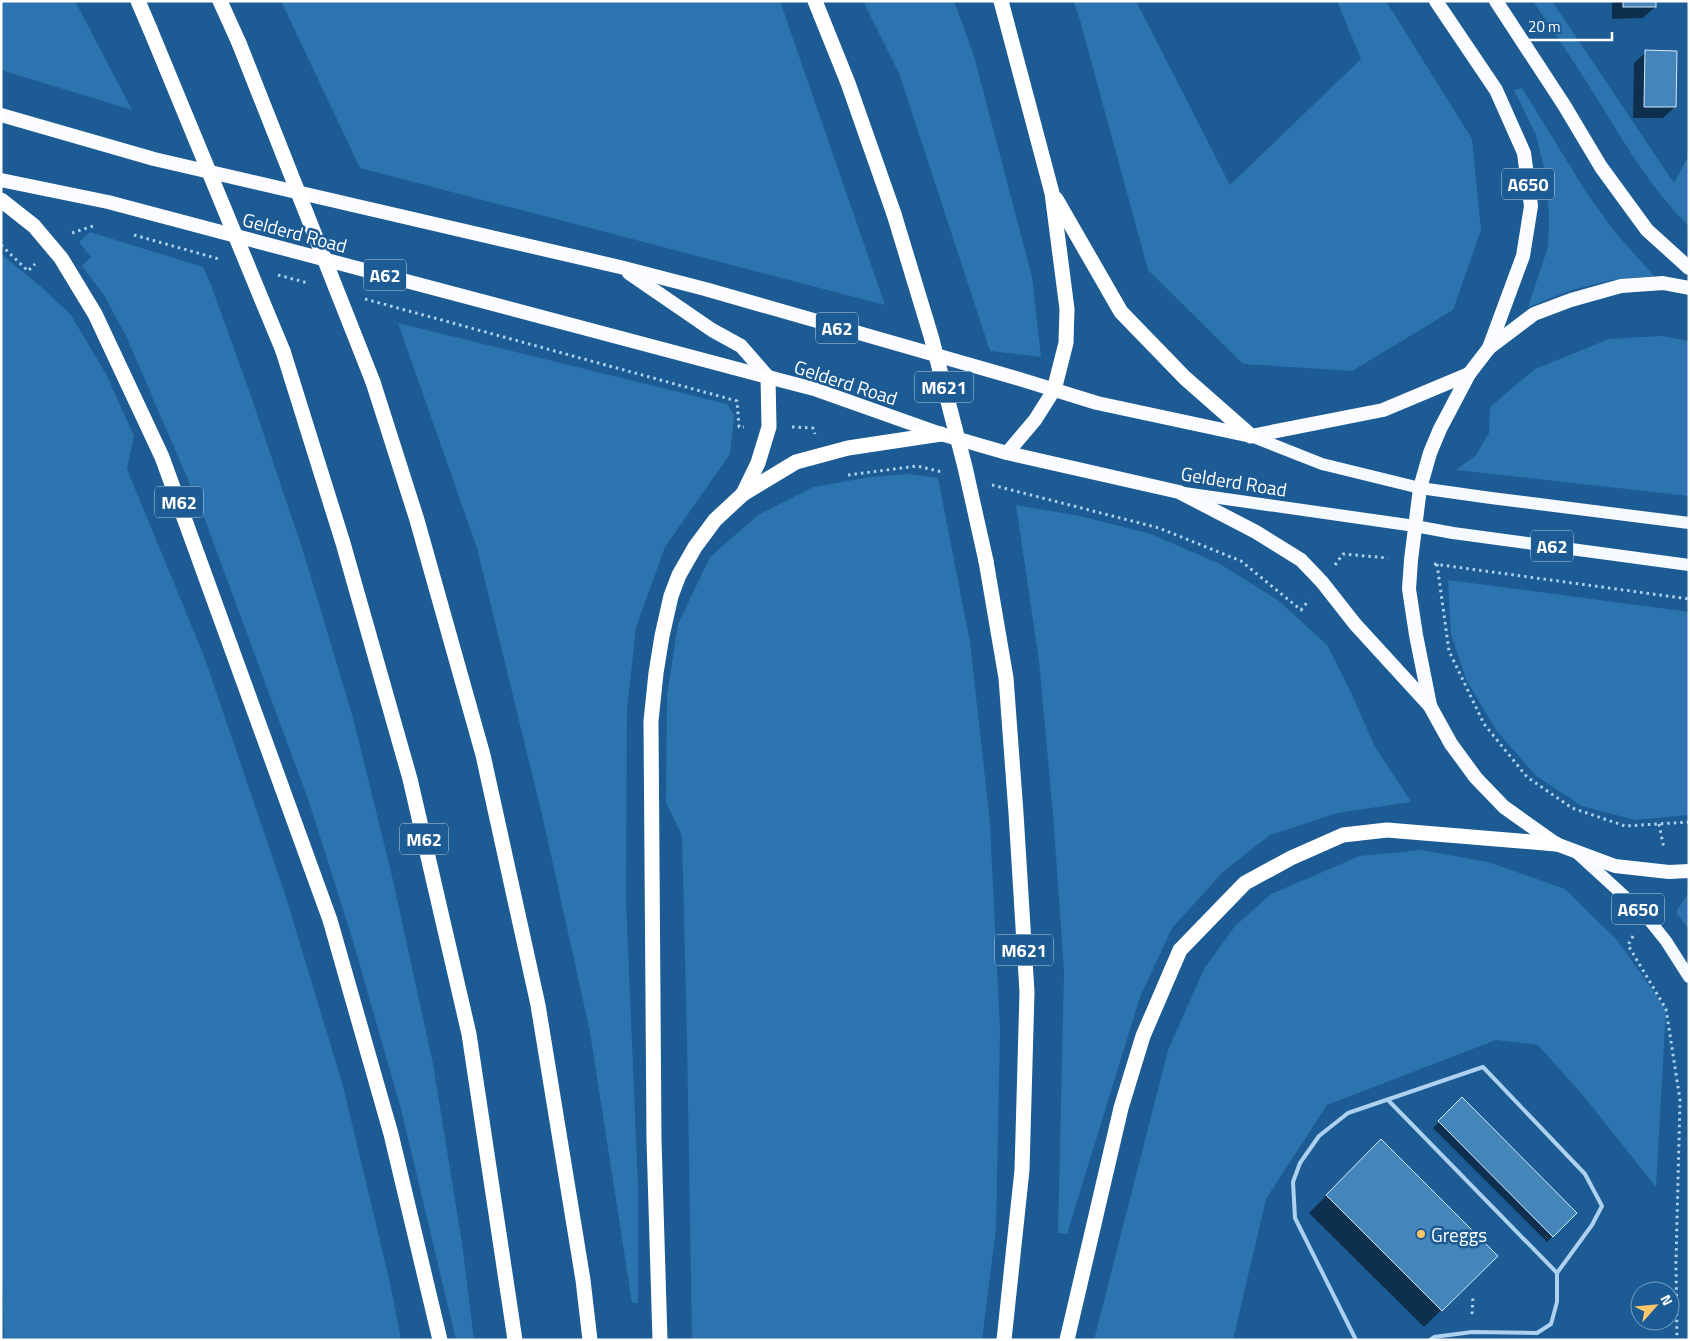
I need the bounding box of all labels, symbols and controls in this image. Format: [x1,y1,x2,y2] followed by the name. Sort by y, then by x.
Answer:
[1520,10,1612,42] scale bar
[1528,15,1561,38] text: 20 m
[1502,168,1554,200] road number: A650
[240,204,350,260] street label: Gelderd Road
[364,260,406,290] road number: A62
[816,312,858,343] road number: A62
[791,352,901,412] street label: Gelderd Road
[915,372,973,402] road number: M621
[1179,458,1289,504] street label: Gelderd Road
[155,487,203,518] road number: M62
[1531,530,1573,562] road number: A62
[400,824,448,854] road number: M62
[1612,894,1664,924] road number: A650
[995,934,1053,966] road number: M621
[1431,1220,1487,1249] place label: Greggs
[1415,1228,1427,1240] marker: Greggs
[1630,1281,1680,1331] north arrow
[1655,1291,1679,1309] text: N

